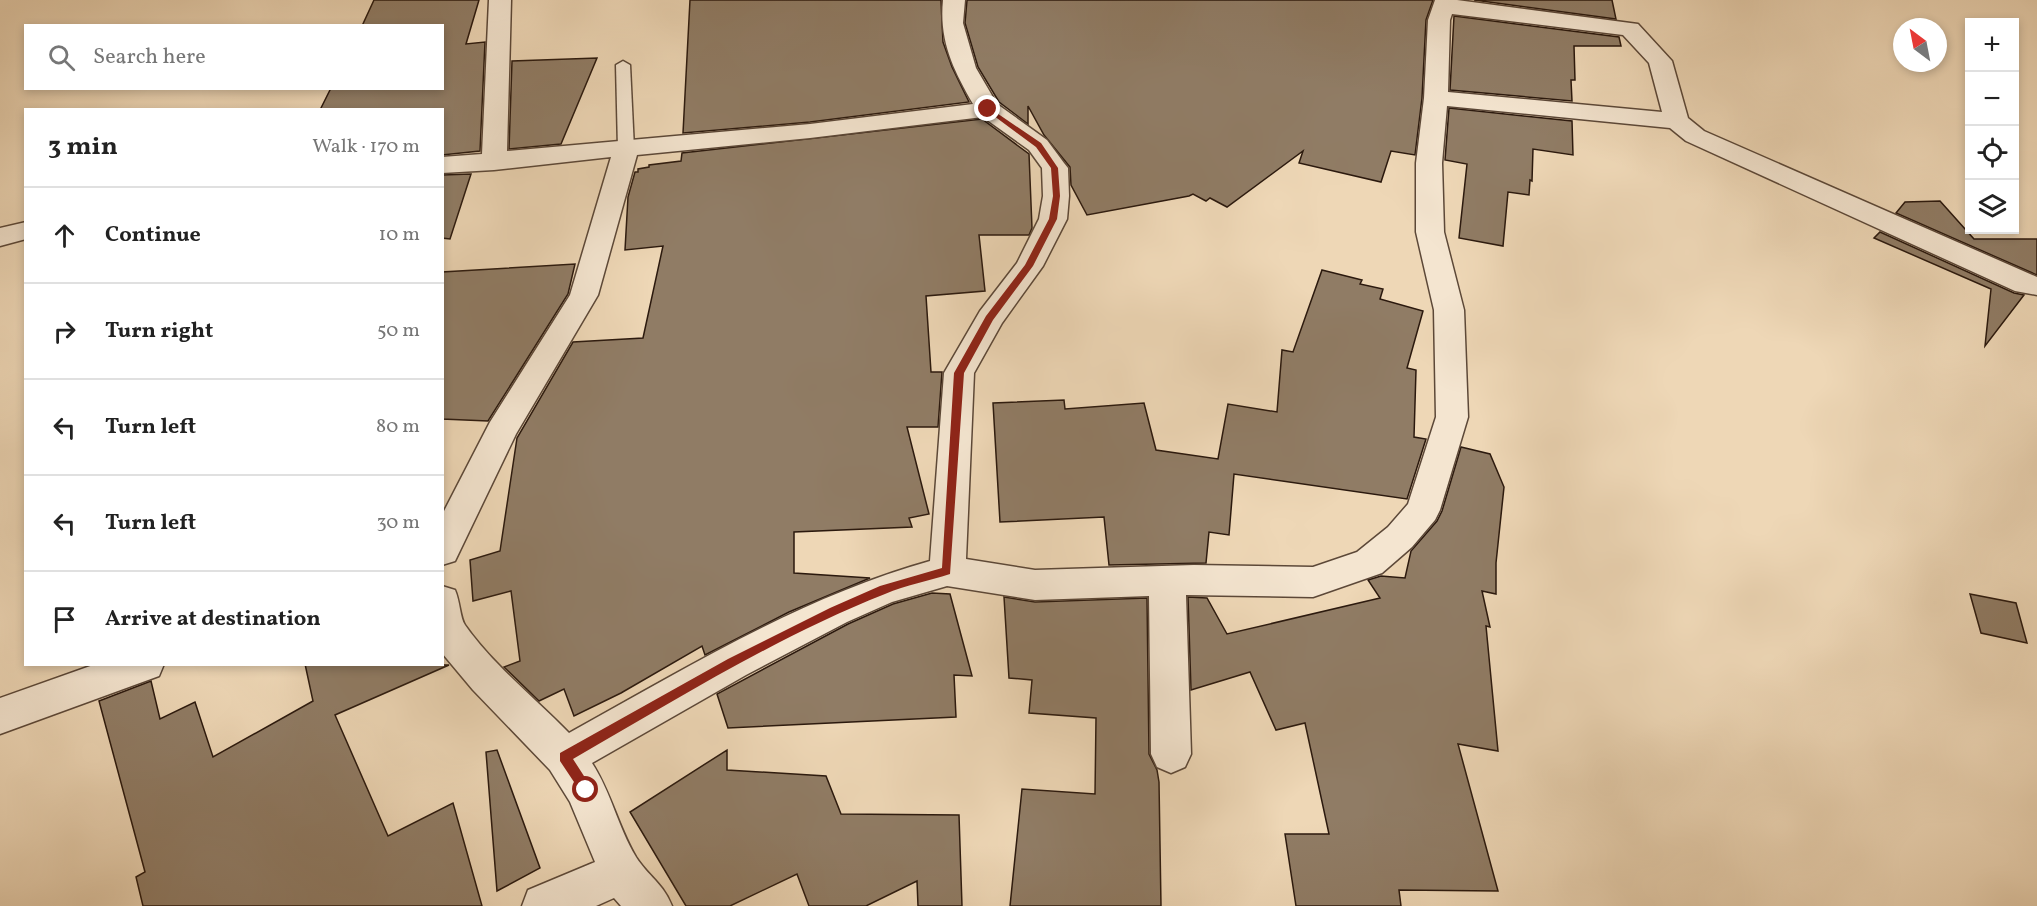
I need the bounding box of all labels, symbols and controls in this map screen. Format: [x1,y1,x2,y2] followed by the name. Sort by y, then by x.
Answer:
[1893,18,1947,72] north arrow
[1965,18,2019,234] map controls
[1965,18,2019,72] button: +
[24,24,444,90] search box
[45,41,78,74] icon: search
[93,42,206,73] text: Search here
[1965,72,2019,126] button: −
[974,95,1000,121] route end
[1965,126,2019,180] button: locate
[48,129,118,165] text: 3 min
[312,133,420,161] text: Walk · 170 m
[1965,180,2019,234] button: layers
[48,219,81,252] icon: ahead
[105,220,201,251] text: Continue
[379,221,420,249] text: 10 m
[48,315,81,348] icon: right
[105,316,213,347] text: Turn right
[377,317,420,345] text: 50 m
[48,411,81,444] icon: left
[105,412,196,443] text: Turn left
[376,413,420,441] text: 80 m
[48,507,81,540] icon: left
[105,508,196,539] text: Turn left
[376,509,420,537] text: 30 m
[48,603,81,636] icon: arrive
[105,604,321,635] text: Arrive at destination
[572,776,598,802] route start

